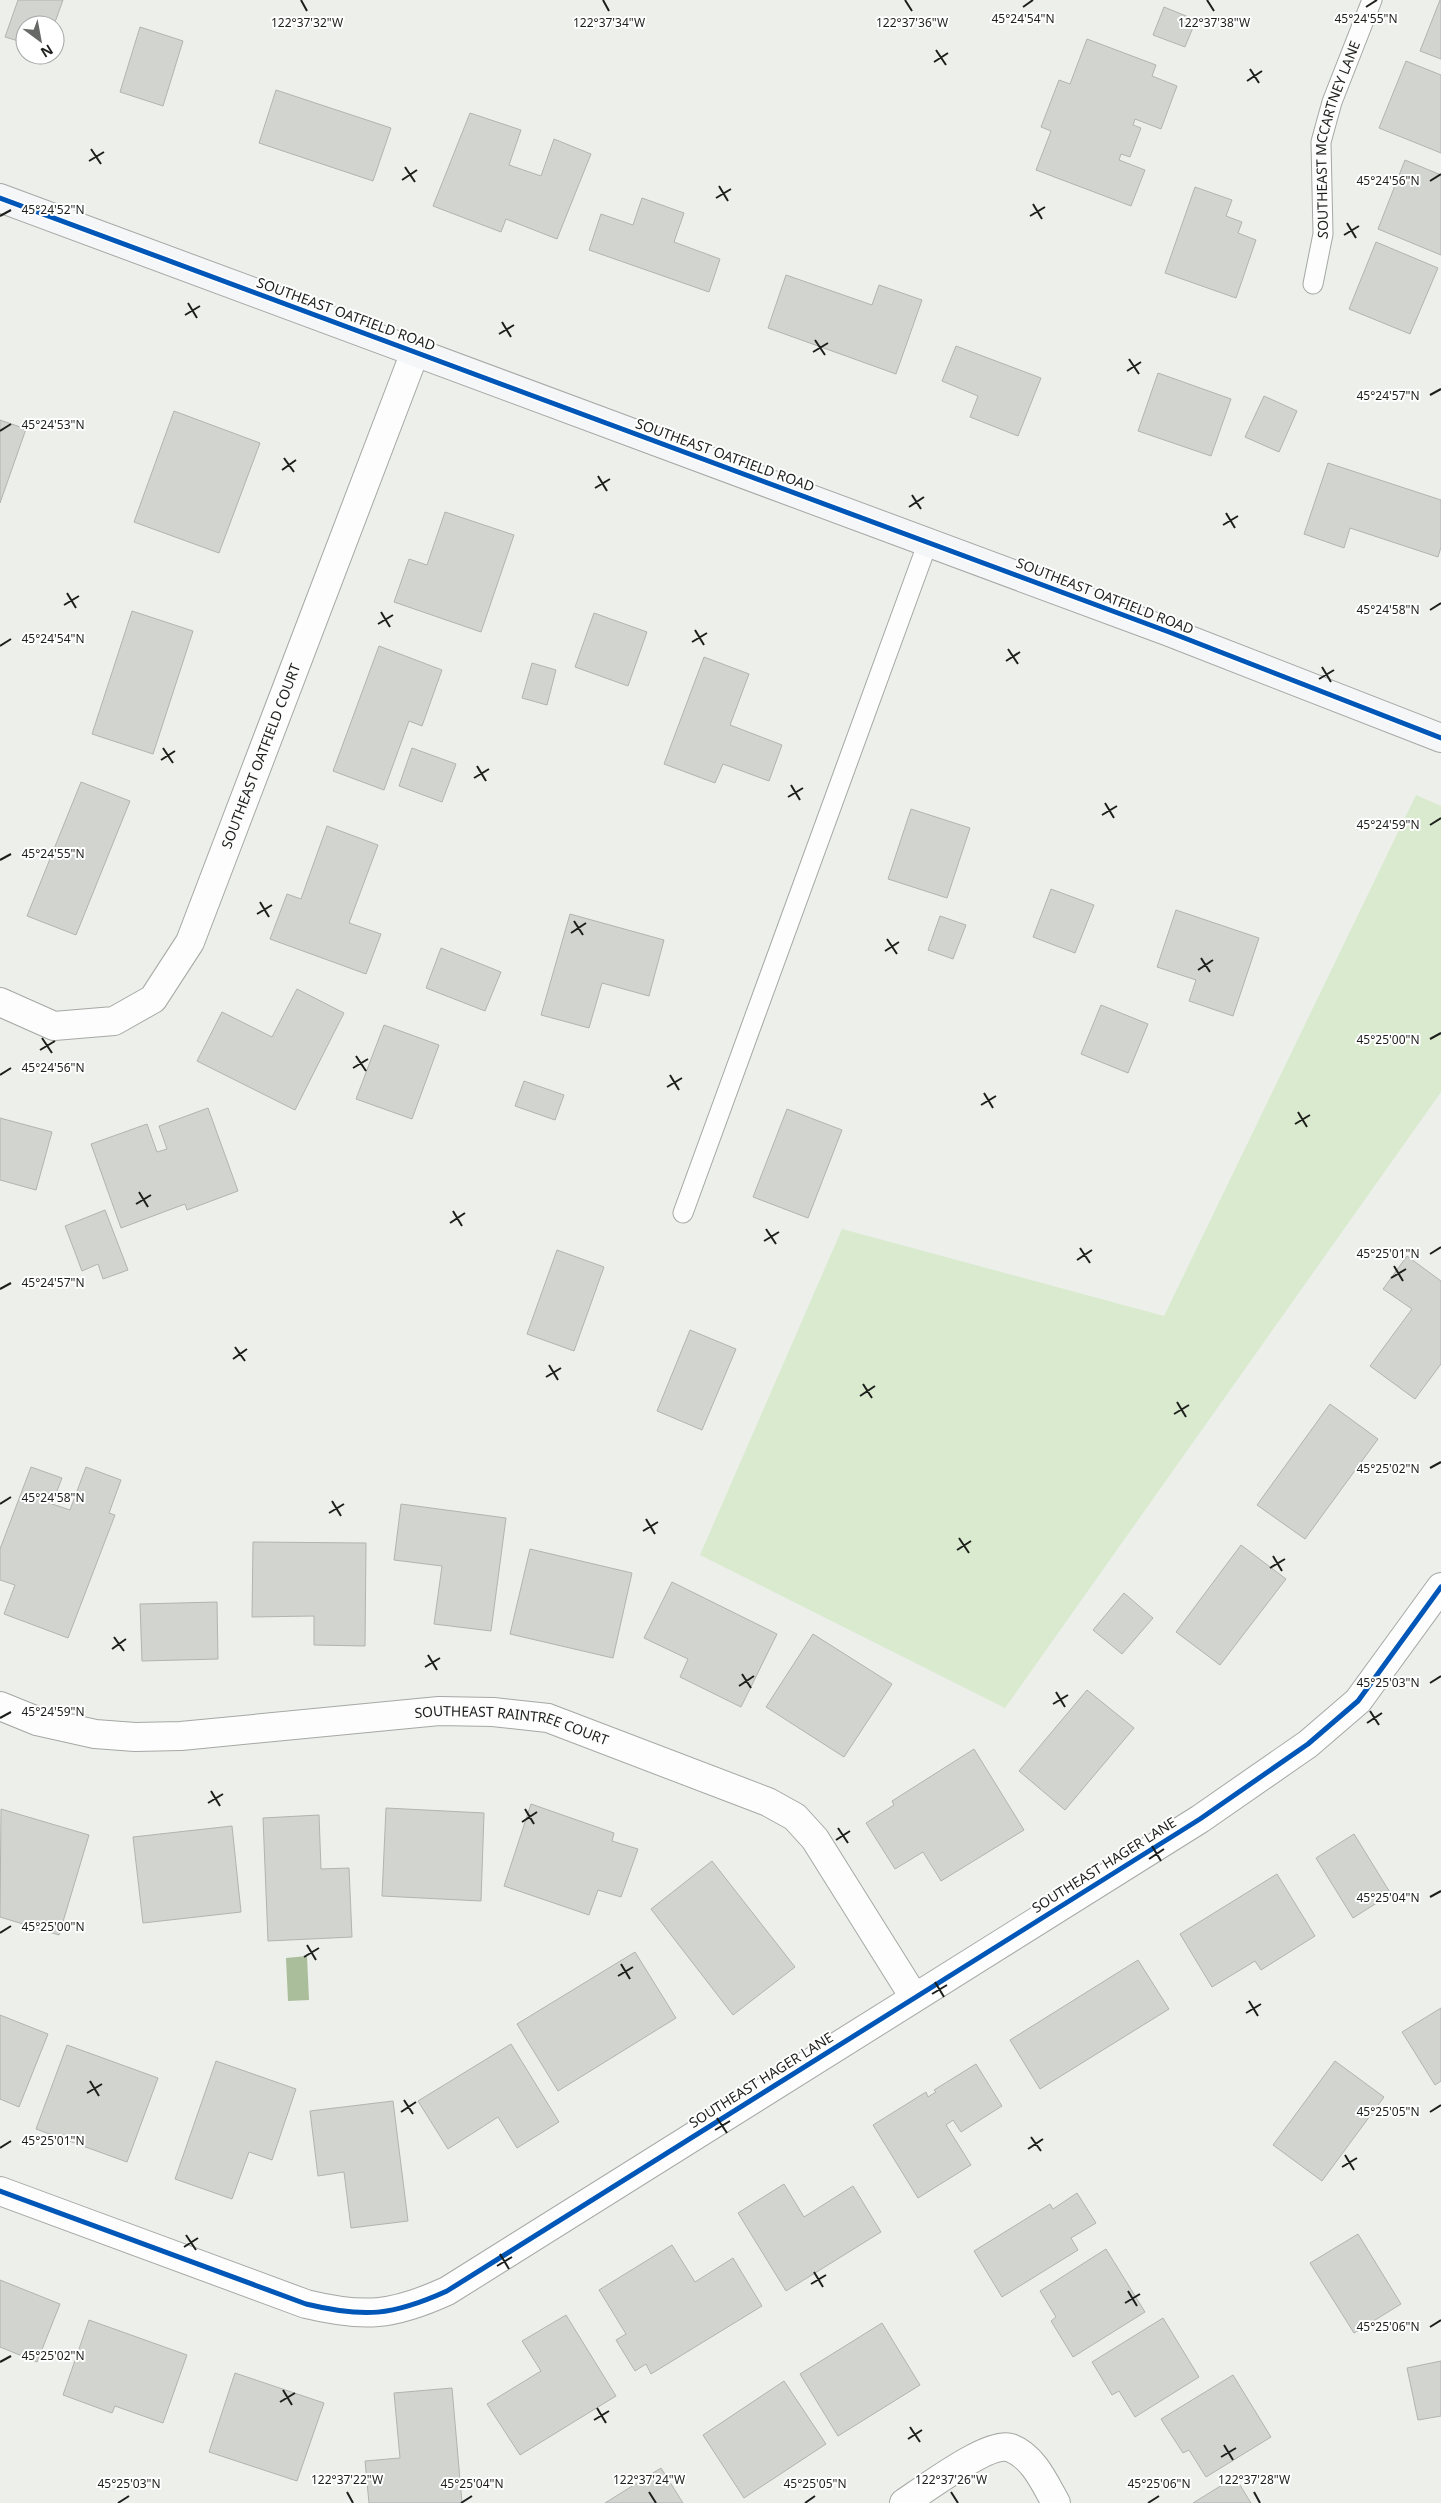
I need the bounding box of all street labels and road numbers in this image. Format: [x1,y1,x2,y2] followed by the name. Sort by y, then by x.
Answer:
[1311,38,1364,240] street label: SOUTHEAST MCCARTNEY LANE
[254,272,438,355] street label: SOUTHEAST OATFIELD ROAD
[633,413,817,496] street label: SOUTHEAST OATFIELD ROAD
[1014,553,1197,638] street label: SOUTHEAST OATFIELD ROAD
[217,660,304,851] street label: SOUTHEAST OATFIELD COURT
[413,1701,612,1749] street label: SOUTHEAST RAINTREE COURT
[1028,1812,1180,1917] street label: SOUTHEAST HAGER LANE
[685,2027,837,2132] street label: SOUTHEAST HAGER LANE

